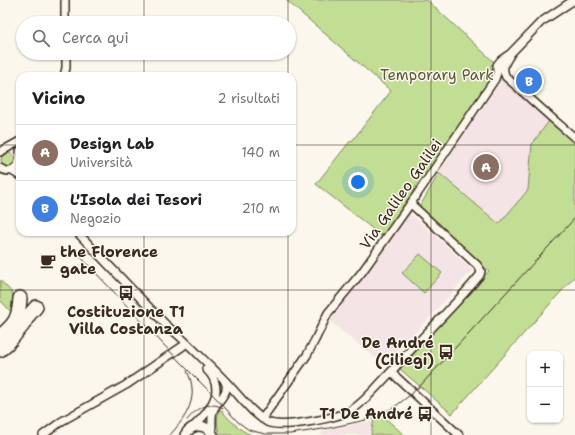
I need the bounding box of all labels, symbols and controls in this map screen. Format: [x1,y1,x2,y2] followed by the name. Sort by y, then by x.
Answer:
[16,16,296,60] search box
[30,27,52,49] icon: search
[62,28,129,48] text: Cerca qui
[380,65,494,85] park label: Temporary Park
[516,66,542,96] pin: B
[32,87,85,109] text: Vicino
[217,90,280,107] text: 2 risultati
[70,134,154,154] text: Design Lab
[355,135,447,253] street label: Via Galileo Galilei
[40,144,50,161] text: A
[241,144,280,161] text: 140 m
[473,152,499,182] pin: A
[70,154,133,171] text: Università
[348,172,368,192] your location
[70,190,202,210] text: L'Isola dei Tesori
[41,200,49,217] text: B
[242,200,280,217] text: 210 m
[70,210,121,227] text: Negozio
[60,242,158,279] place label: the Florence gate
[39,252,57,270] cafe icon: the Florence gate
[117,284,135,302] bus stop icon: Costituzione T1 Villa Costanza
[67,302,185,339] place label: Costituzione T1 Villa Costanza
[361,333,434,370] place label: De André (Ciliegi)
[437,343,455,361] bus stop icon: De André (Ciliegi)
[527,351,563,423] map controls
[527,351,563,387] button: +
[527,387,563,423] button: −
[320,404,413,424] place label: T1 De André
[416,405,434,423] bus stop icon: T1 De André

